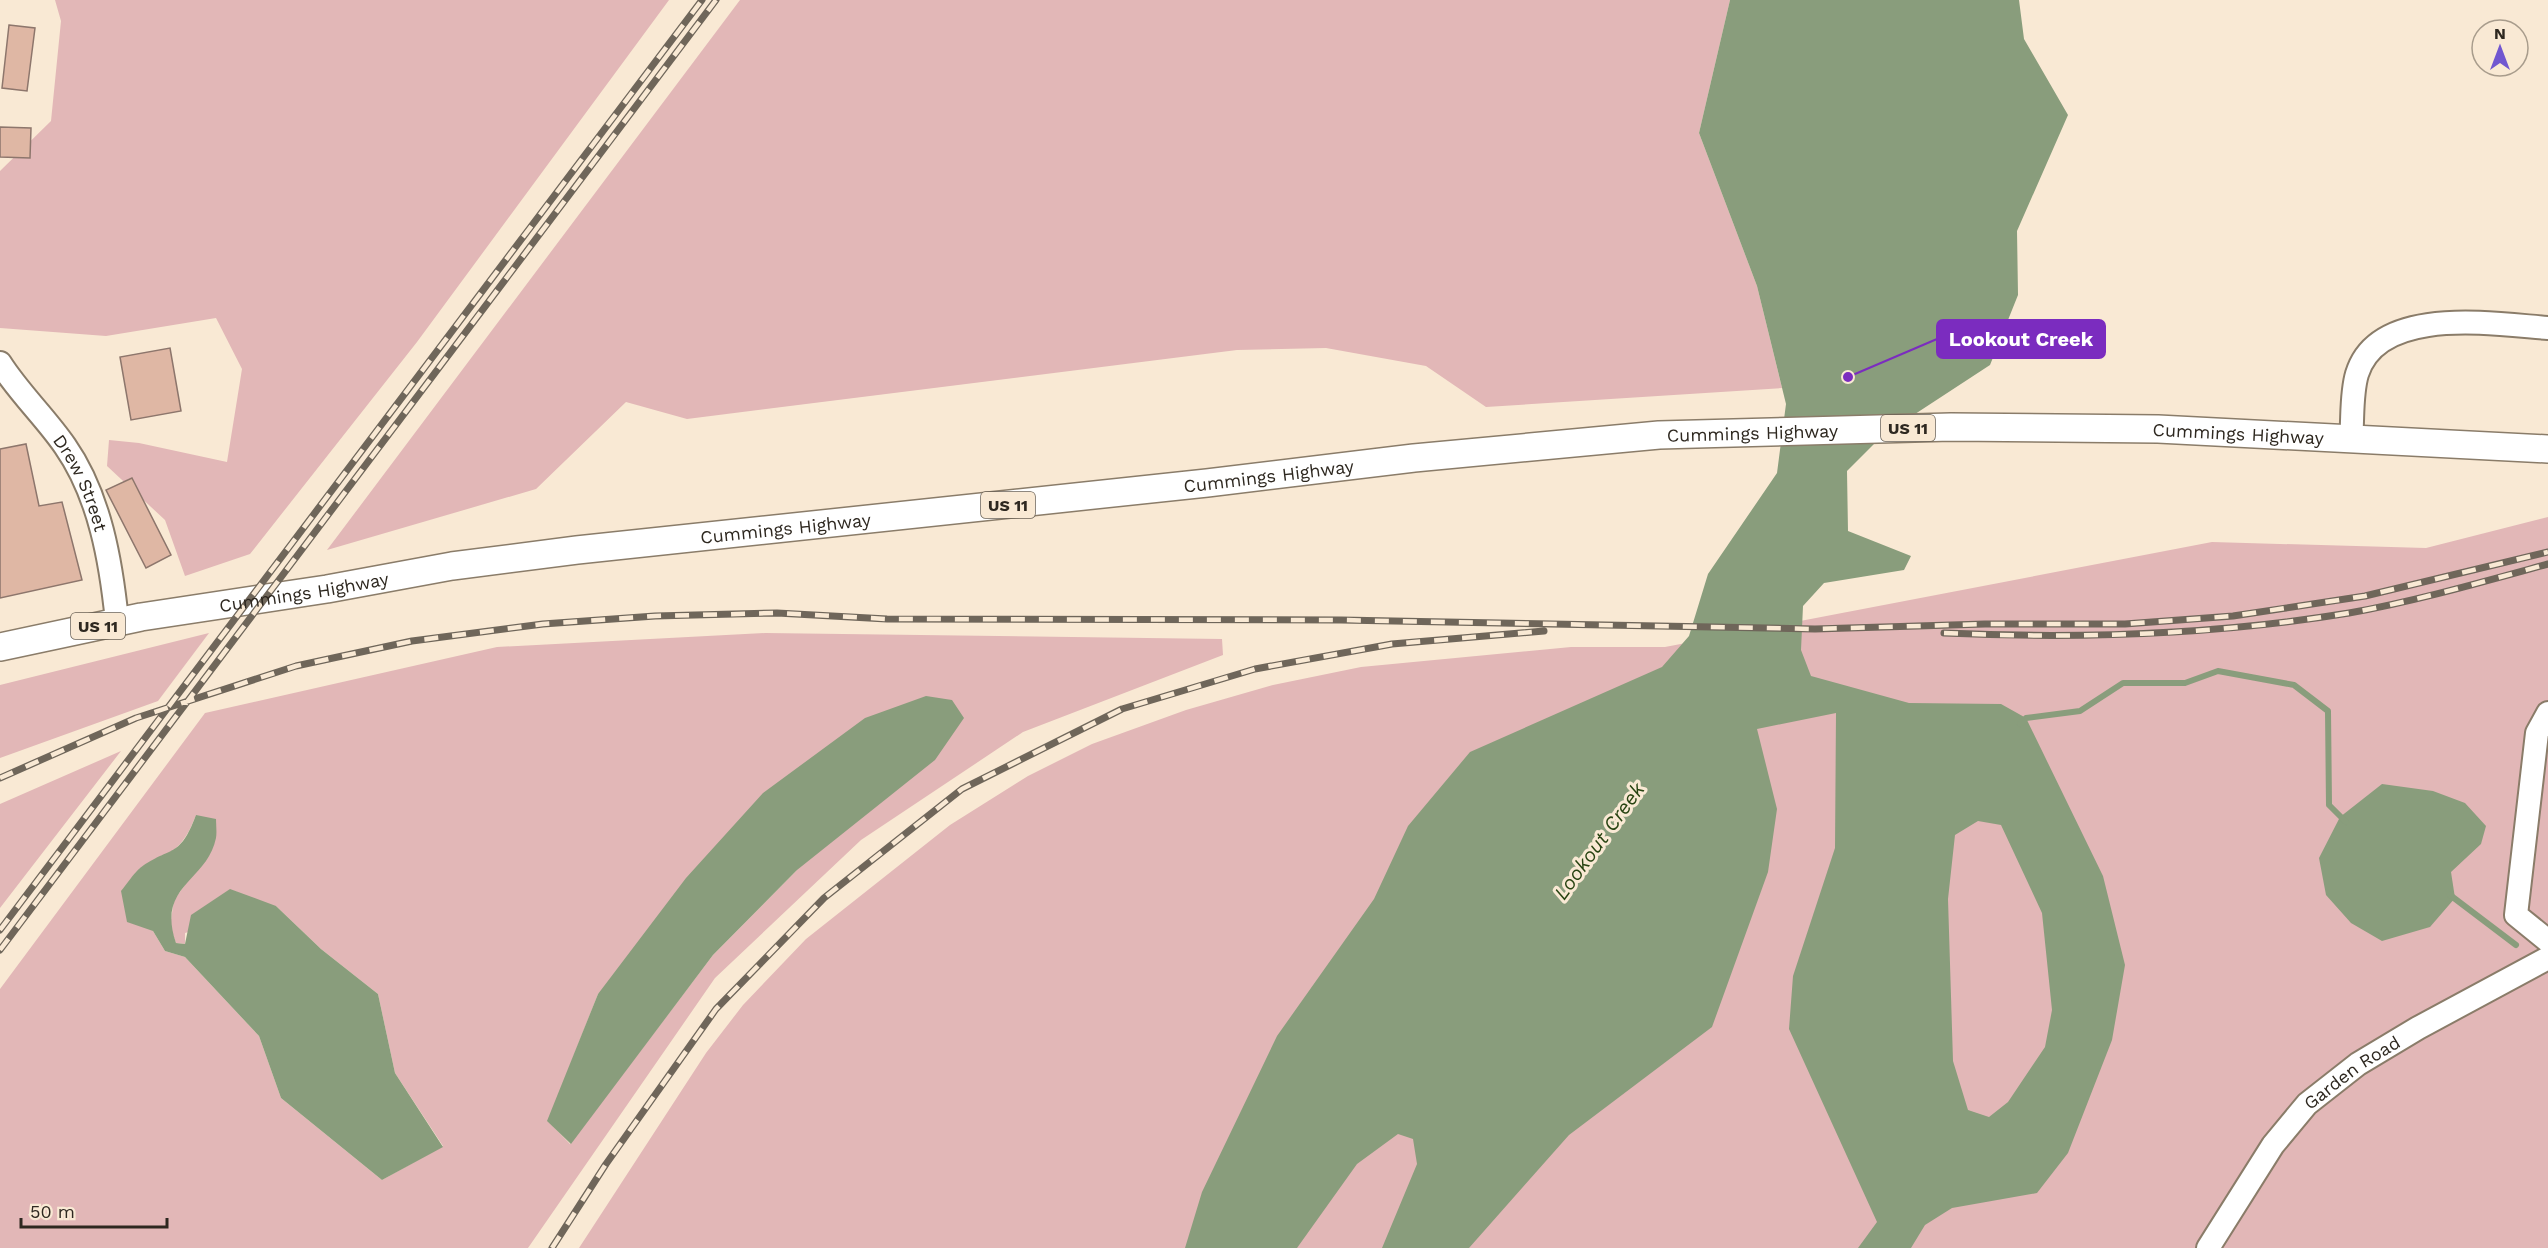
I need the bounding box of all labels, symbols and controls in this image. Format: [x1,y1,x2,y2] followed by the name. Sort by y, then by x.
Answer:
[2470,18,2530,78] north arrow
[2494,24,2506,43] text: N
[1937,320,2105,358] callout: Lookout Creek
[1949,327,2094,351] text: Lookout Creek
[1881,415,1935,441] road number: US 11
[2152,418,2325,448] street label: Cummings Highway
[1667,420,1839,445] street label: Cummings Highway
[49,430,112,534] street label: Drew Street
[1182,455,1356,496] street label: Cummings Highway
[981,492,1035,518] road number: US 11
[699,508,872,547] street label: Cummings Highway
[218,567,391,616] street label: Cummings Highway
[71,613,125,639] road number: US 11
[1549,777,1650,904] water label: Lookout Creek
[2299,1031,2404,1113] street label: Garden Road
[21,1191,166,1229] scale bar
[30,1201,75,1222] text: 50 m

